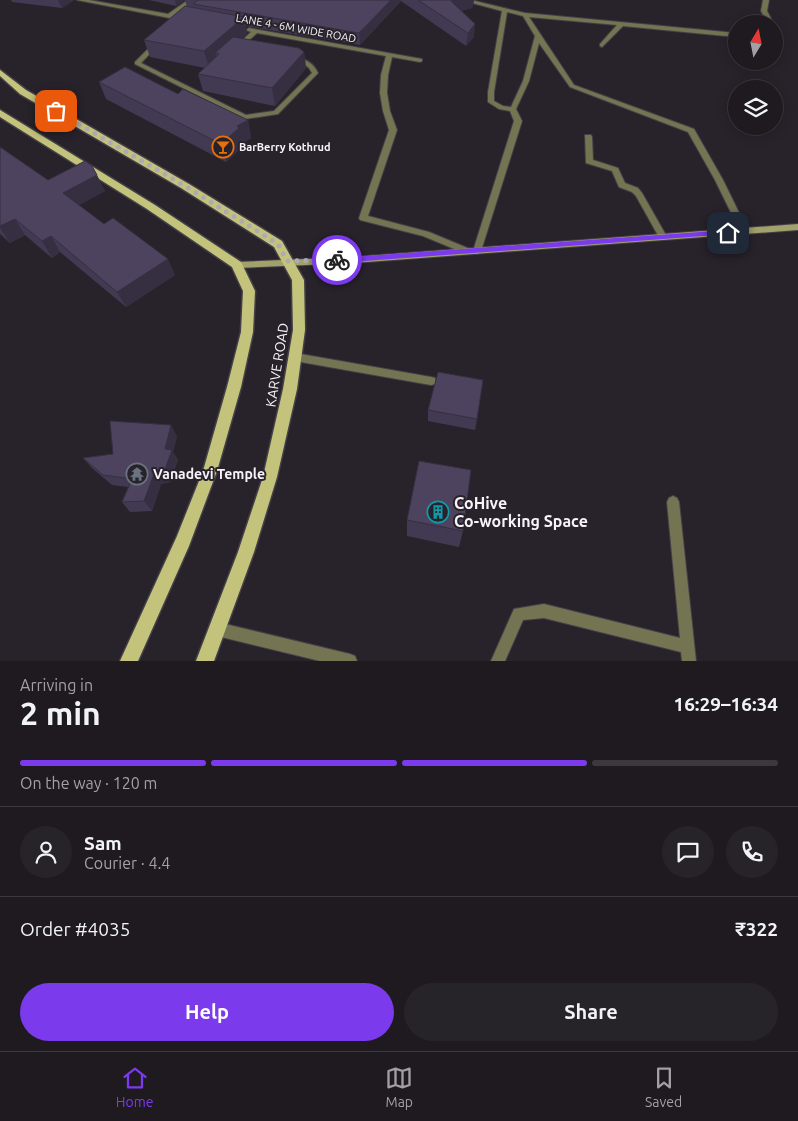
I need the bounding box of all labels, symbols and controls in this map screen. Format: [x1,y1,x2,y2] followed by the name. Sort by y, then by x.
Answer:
[235,12,357,45] street label: LANE 4 - 6M WIDE ROAD
[728,15,782,70] north arrow
[728,15,783,135] map controls
[728,80,783,135] button: layers
[35,90,77,132] pin
[42,97,70,125] icon: bag
[211,135,235,159] bar icon: BarBerry Kothrud
[239,141,331,153] place label: BarBerry Kothrud
[707,212,749,254] pin
[714,219,742,247] icon: home
[312,235,362,285] courier
[323,246,351,274] icon: bike
[262,322,292,408] street label: KARVE ROAD
[125,462,149,486] temple icon: Vanadevi Temple
[153,466,265,482] place label: Vanadevi Temple
[454,494,588,530] place label: CoHive Co-working Space
[426,500,450,524] building icon: CoHive Co-working Space
[20,676,93,694] text: Arriving in
[673,693,778,715] text: 16:29–16:34
[20,695,101,731] text: 2 min
[20,774,157,792] text: On the way · 120 m
[20,826,72,878] button: person
[662,826,714,878] button: chat
[726,826,778,878] button: phone
[84,832,122,854] text: Sam
[84,854,170,872] text: Courier · 4.4
[20,918,130,940] text: Order #4035
[735,918,778,940] text: ₹322
[20,983,394,1041] button: Help
[404,983,778,1041] button: Share
[116,1064,154,1110] tab: Home
[385,1064,413,1110] tab: Map
[645,1064,682,1110] tab: Saved

